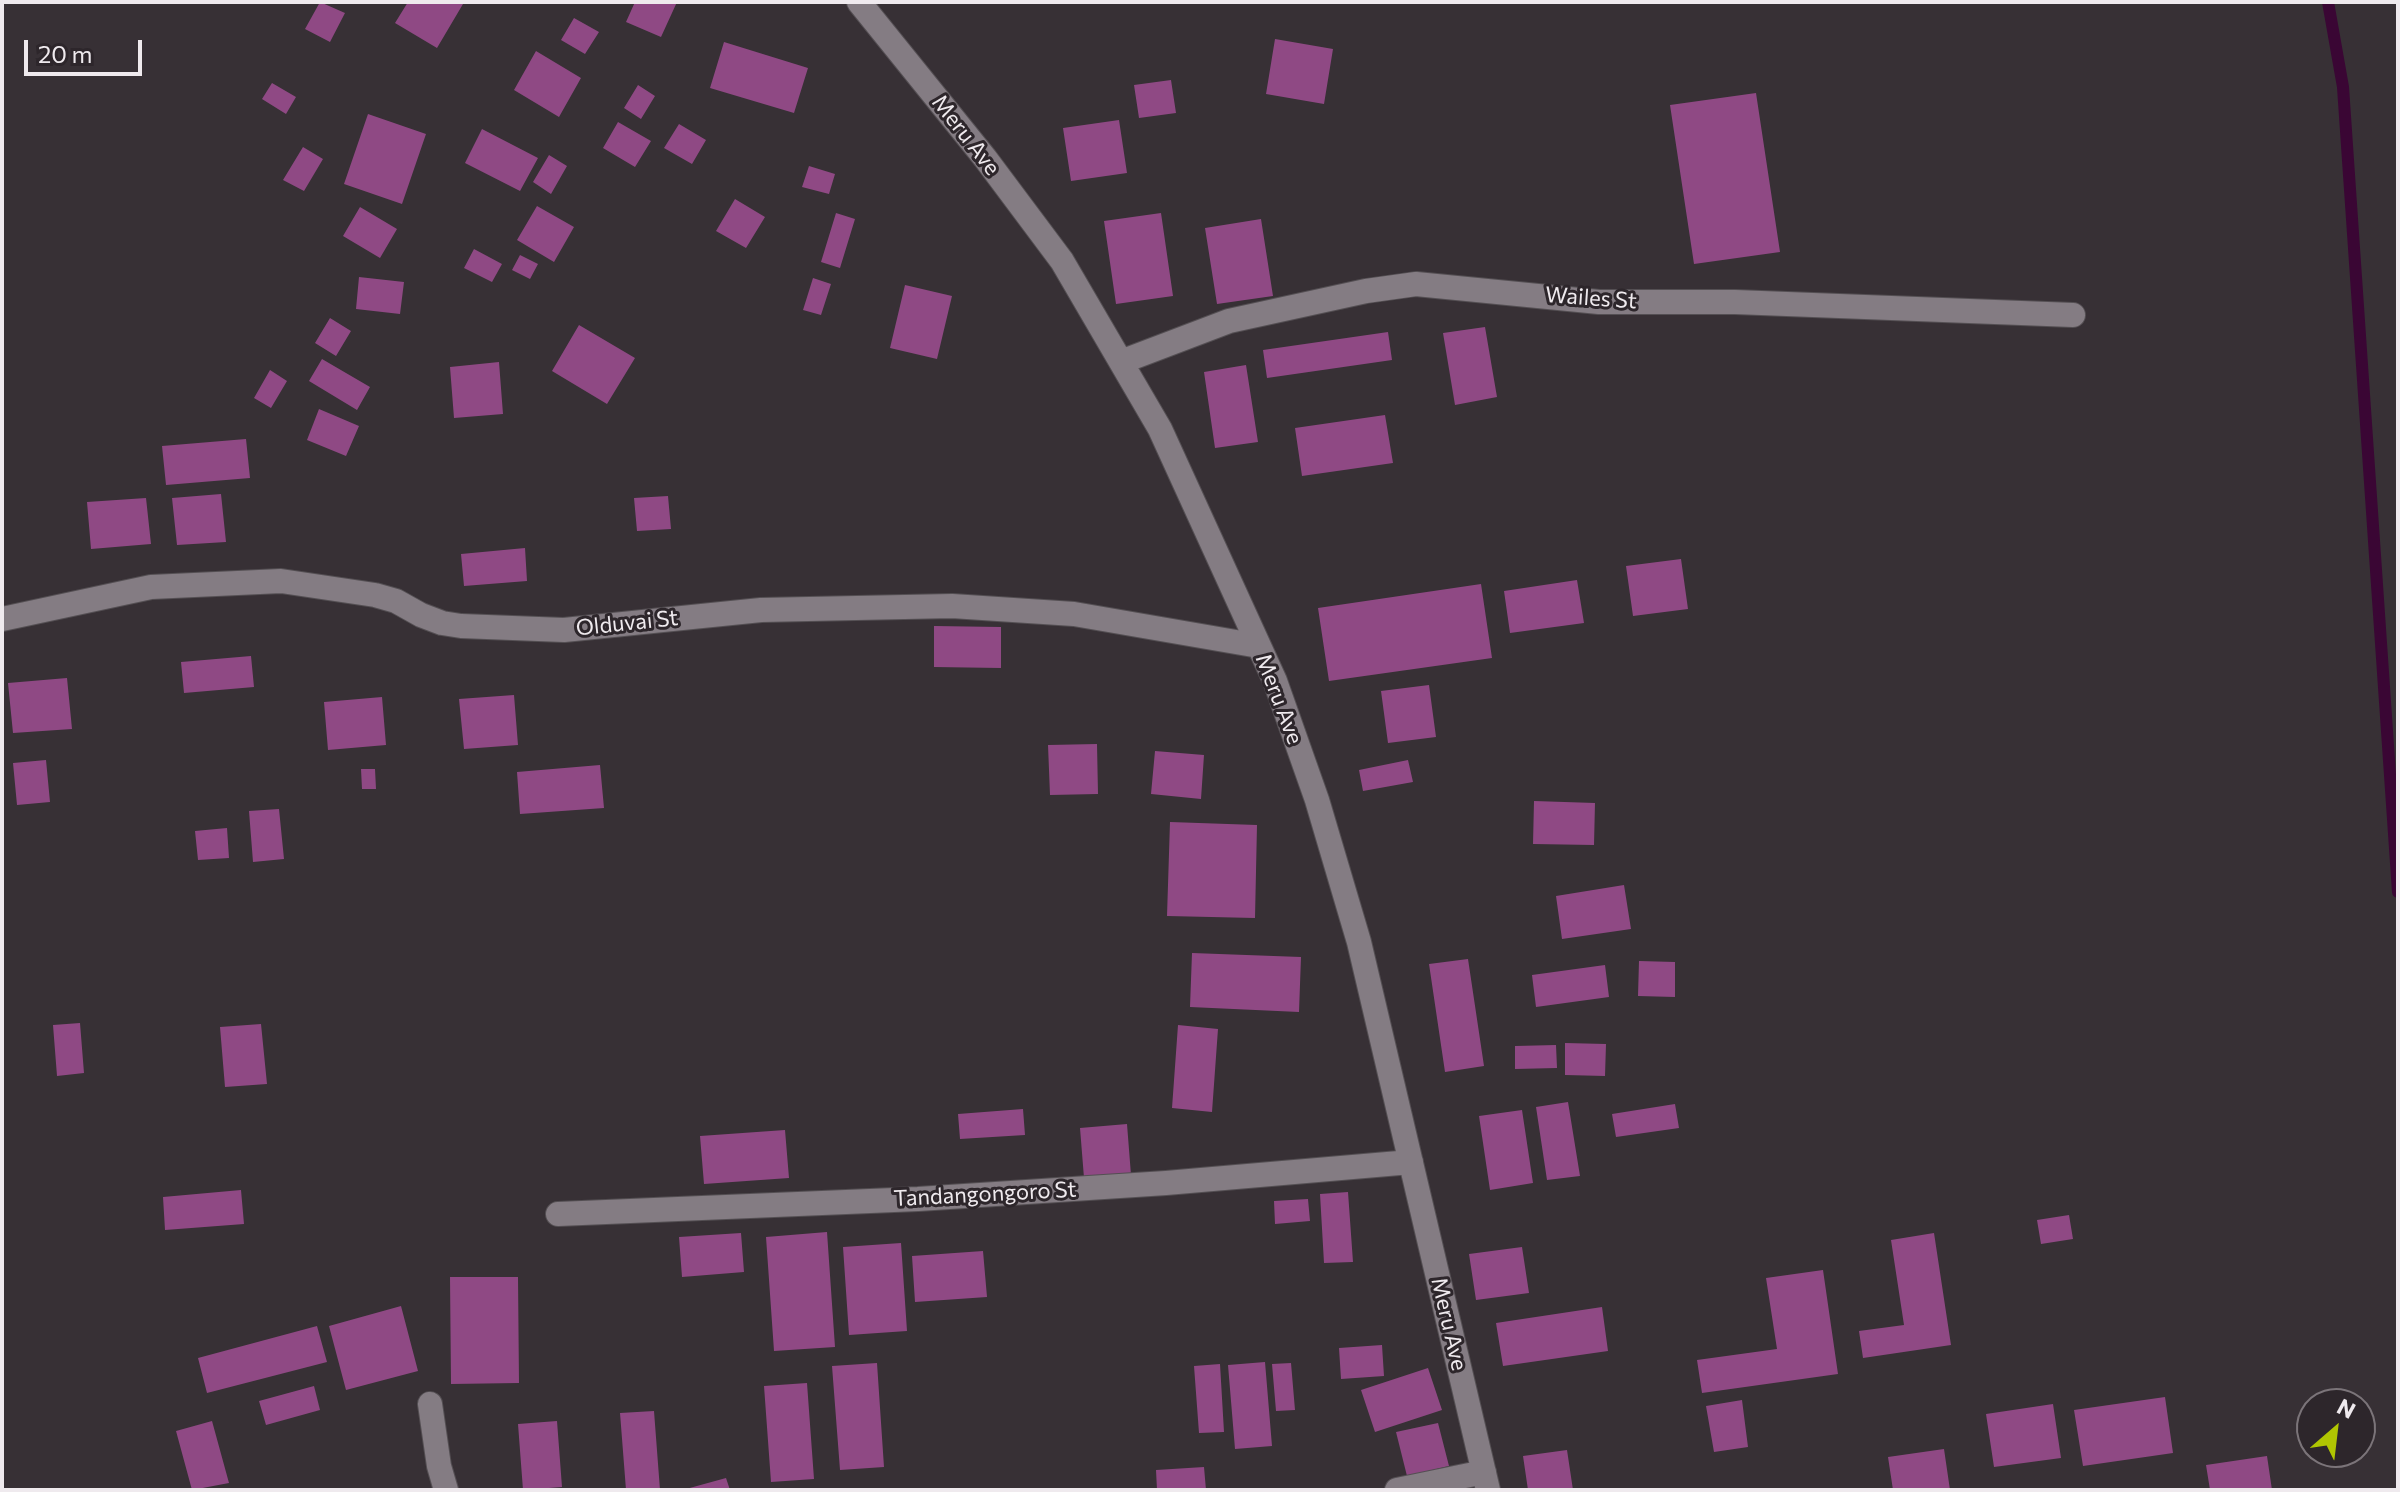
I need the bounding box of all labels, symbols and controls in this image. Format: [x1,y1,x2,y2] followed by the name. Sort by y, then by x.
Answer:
[28,24,146,74] scale bar
[38,39,92,68] text: 20 m
[926,90,1006,180] street label: Meru Ave
[1544,282,1638,314] street label: Wailes St
[575,605,679,641] street label: Olduvai St
[1250,650,1308,748] street label: Meru Ave
[893,1176,1077,1212] street label: Tandangongoro St
[1425,1275,1473,1373] street label: Meru Ave
[2296,1388,2376,1468] north arrow
[2333,1392,2360,1424] text: N

